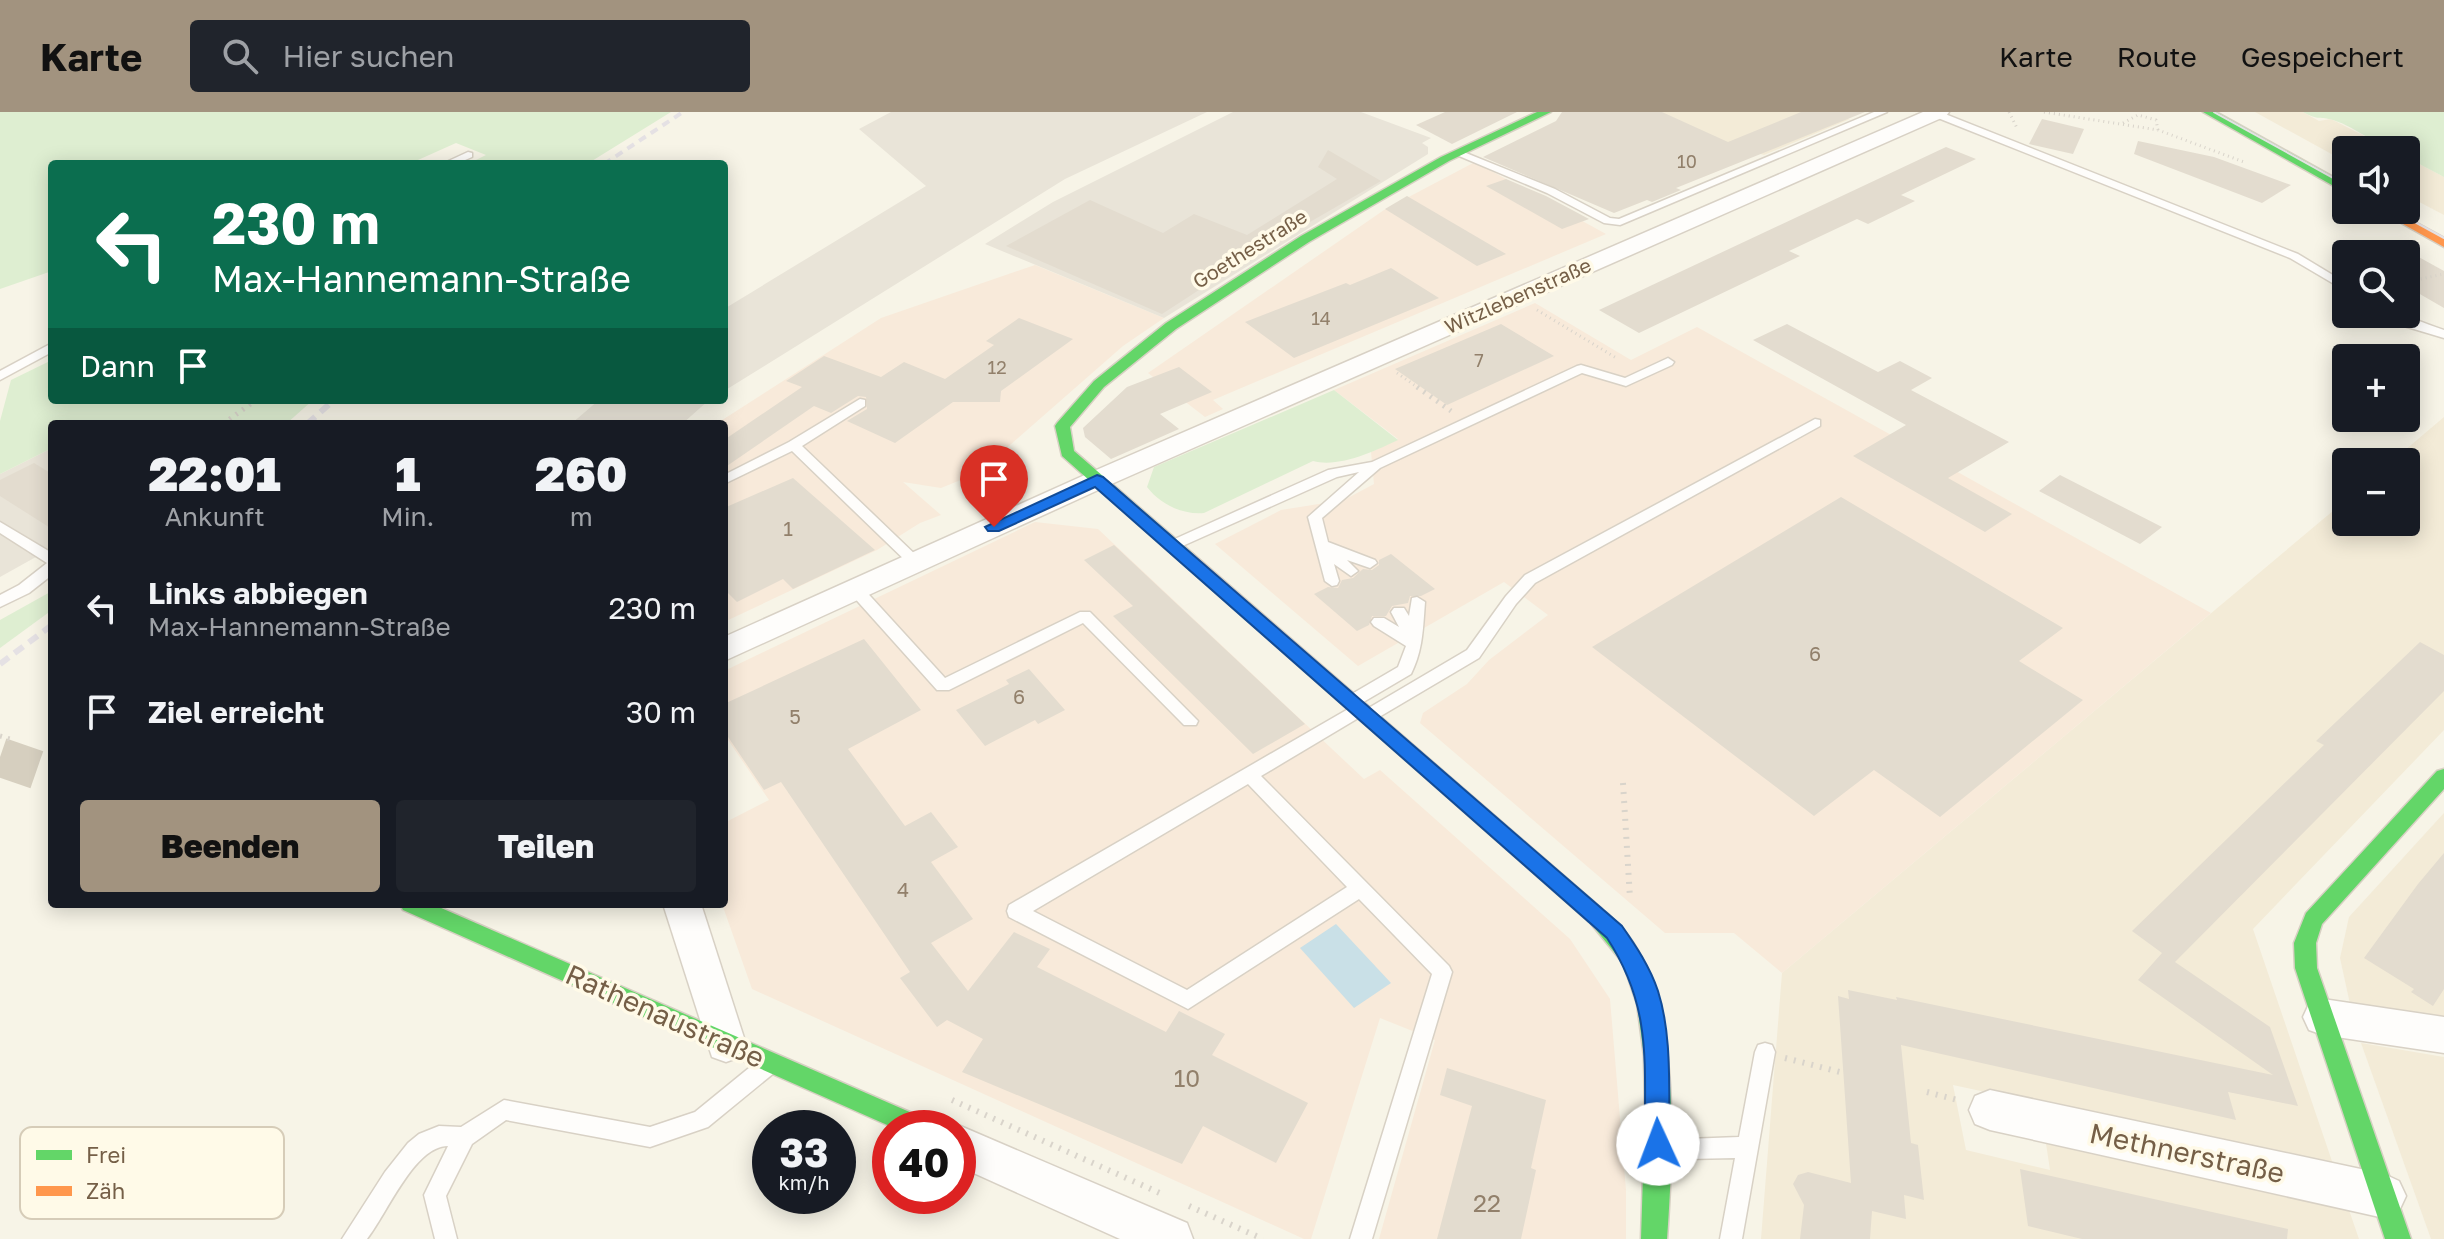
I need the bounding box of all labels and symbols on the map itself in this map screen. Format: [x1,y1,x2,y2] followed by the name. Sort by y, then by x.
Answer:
[1677,150,1697,172] house number: 10
[1188,203,1311,293] street label: Goethestraße
[1441,252,1595,338] street label: Witzlebenstraße
[1311,307,1331,329] house number: 14
[1474,349,1484,371] house number: 7
[987,356,1007,378] house number: 12
[960,445,1028,527] pin
[783,516,793,540] house number: 1
[1809,641,1821,665] house number: 6
[1013,684,1025,708] house number: 6
[789,704,801,728] house number: 5
[897,877,909,901] house number: 4
[561,957,770,1074] street label: Rathenaustraße
[1174,1063,1200,1092] house number: 10
[1616,1102,1700,1186] position arrow
[872,1110,976,1214] speed limit sign: 40
[2087,1116,2287,1189] street label: Methnerstraße
[20,1127,284,1219] legend
[86,1141,126,1168] text: Frei
[86,1177,125,1204] text: Zäh
[1473,1188,1501,1217] house number: 22

